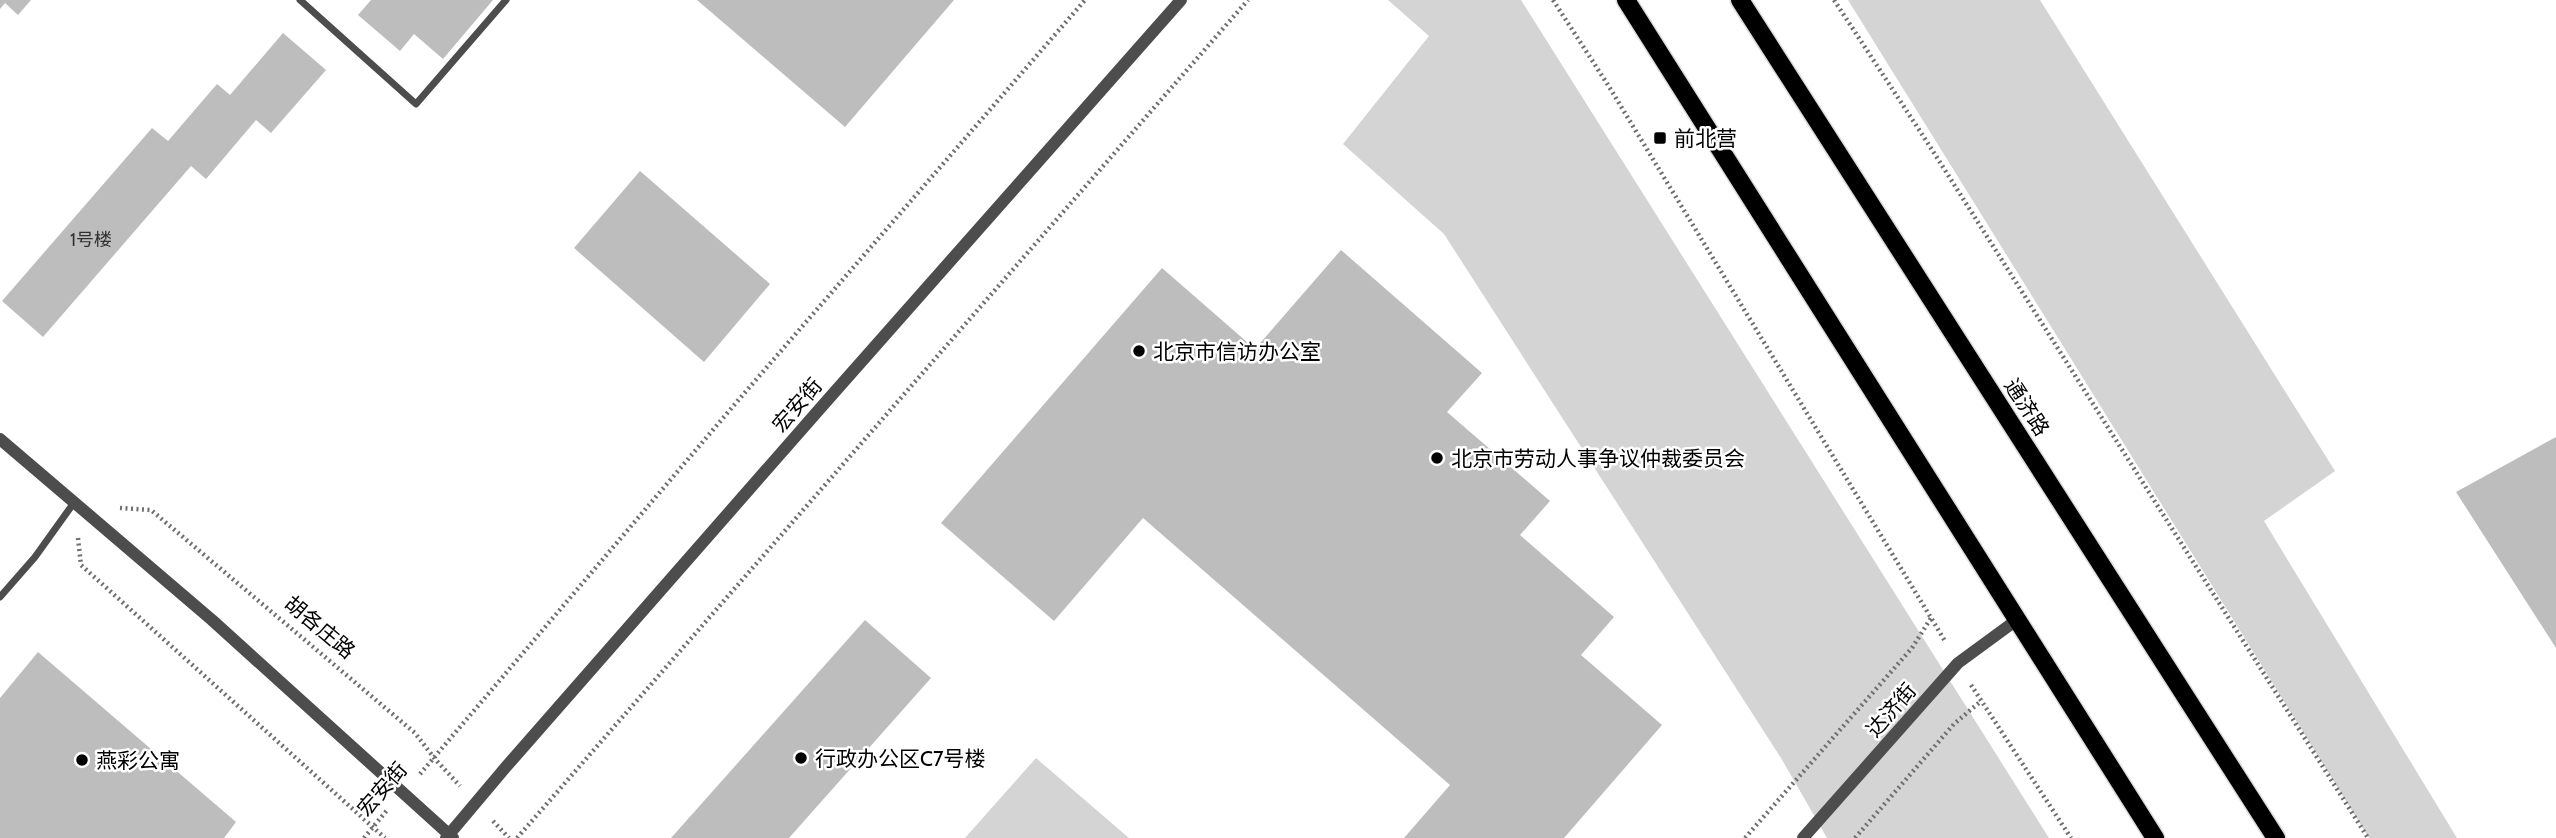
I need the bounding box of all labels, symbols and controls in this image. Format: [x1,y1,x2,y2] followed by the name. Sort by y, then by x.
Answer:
[1674,126,1737,151] place label: 前北营
[1652,130,1668,146] marker: 前北营
[70,229,112,251] house number: 1号楼
[1153,339,1321,364] place label: 北京市信访办公室
[1131,343,1147,359] marker: 北京市信访办公室
[767,373,827,437] street label: 宏安街
[1999,374,2055,440] street label: 通济路
[1451,446,1745,471] place label: 北京市劳动人事争议仲裁委员会
[1429,450,1445,466] marker: 北京市劳动人事争议仲裁委员会
[280,590,360,664] street label: 胡各庄路
[1861,678,1921,742] street label: 达济街
[815,746,986,771] place label: 行政办公区C7号楼
[96,748,180,773] place label: 燕彩公寓
[793,750,809,766] marker: 行政办公区C7号楼
[74,752,90,768] marker: 燕彩公寓
[352,757,412,821] street label: 宏安街

